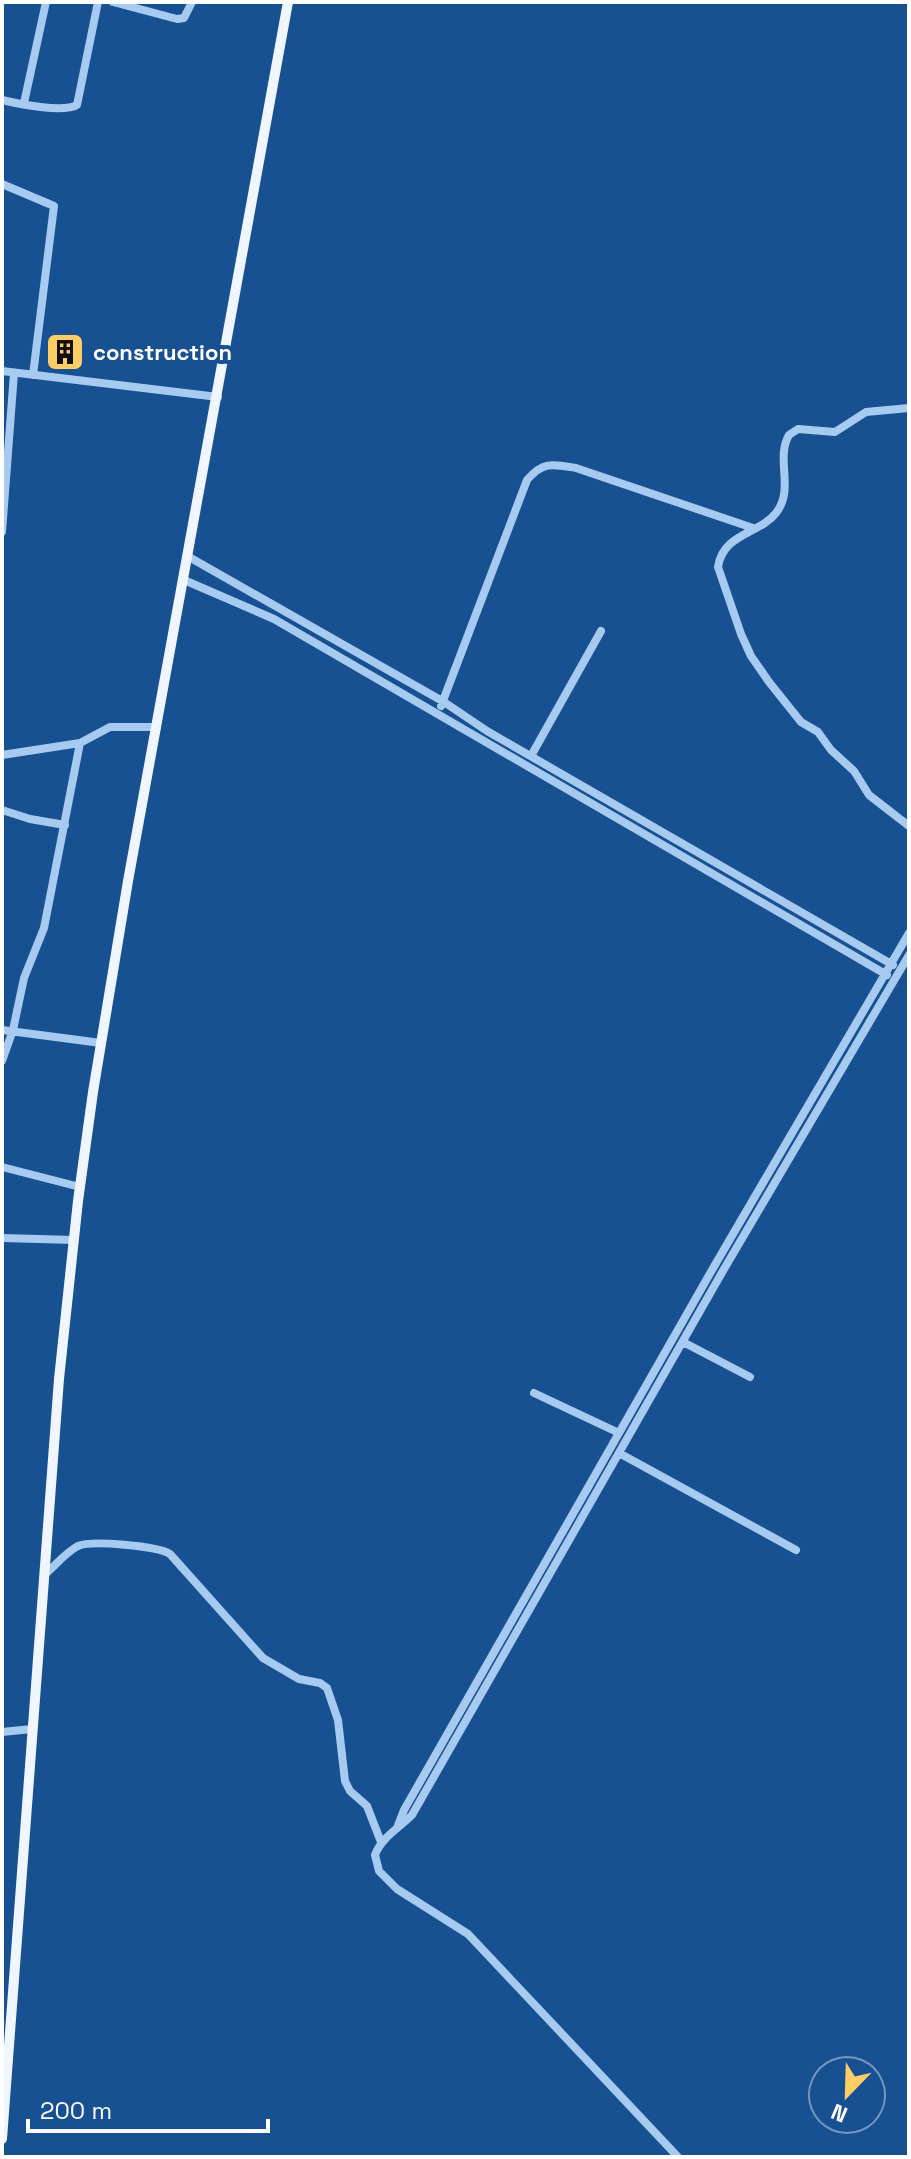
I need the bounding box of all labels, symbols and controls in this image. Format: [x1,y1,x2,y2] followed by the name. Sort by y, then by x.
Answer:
[44,331,86,373] building icon: construction
[93,338,232,366] place label: construction
[807,2055,887,2135] north arrow
[28,2083,268,2133] scale bar
[40,2095,112,2126] text: 200 m
[827,2098,851,2129] text: N

